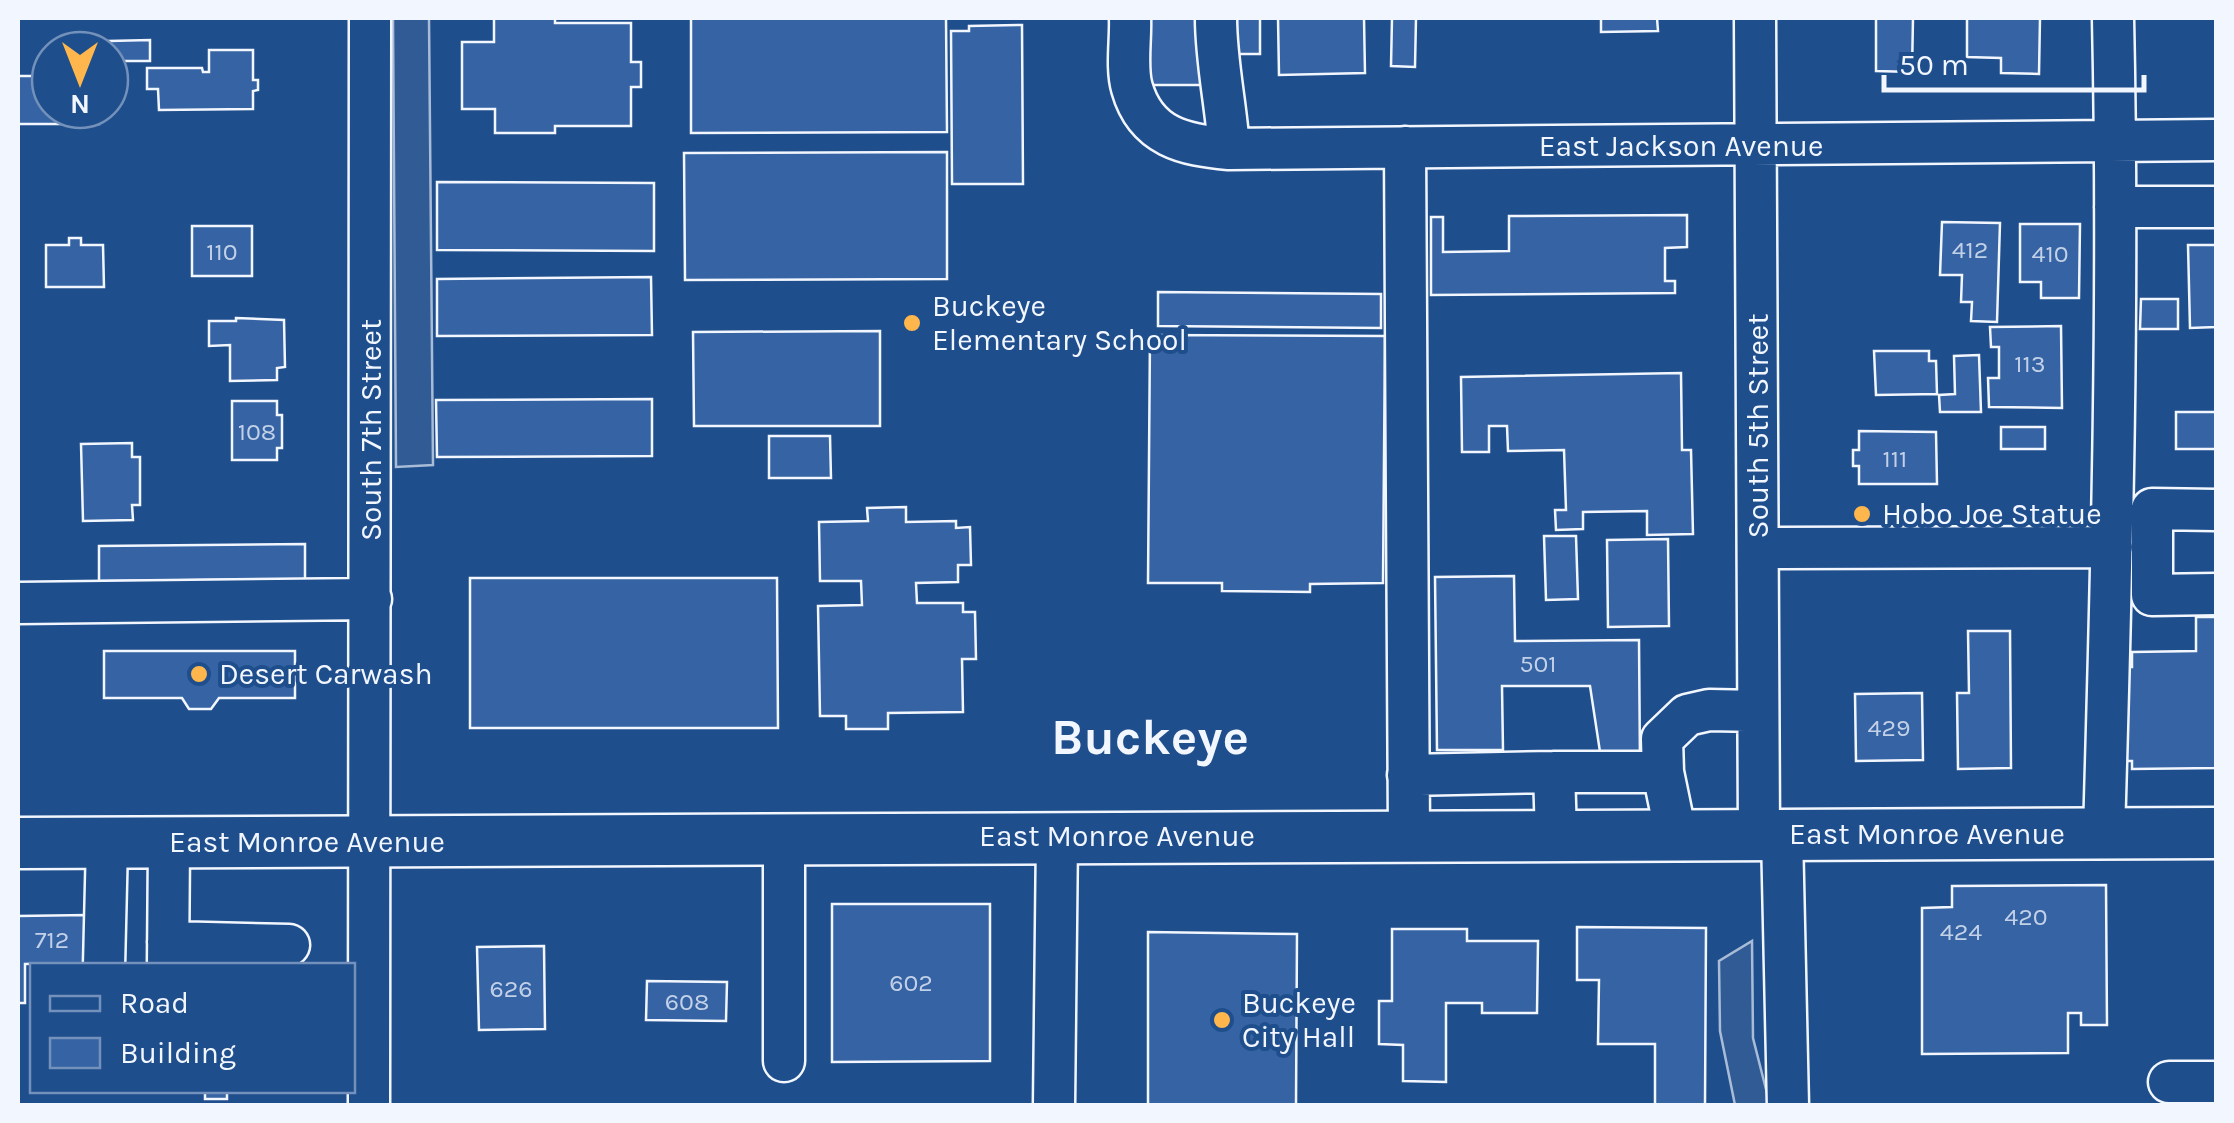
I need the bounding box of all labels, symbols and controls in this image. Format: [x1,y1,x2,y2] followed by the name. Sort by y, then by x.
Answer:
[30,30,130,130] north arrow
[1884,30,2144,92] scale bar
[1899,47,1969,83] text: 50 m
[70,88,90,121] text: N
[1539,128,1823,164] street label: East Jackson Avenue
[1952,235,1988,264] house number: 412
[206,237,238,266] house number: 110
[2031,239,2069,268] house number: 410
[932,288,1187,358] place label: Buckeye Elementary School
[901,312,923,334] marker: Buckeye Elementary School
[1740,313,1776,539] street label: South 5th Street
[353,319,389,541] street label: South 7th Street
[2014,349,2046,378] house number: 113
[238,417,276,446] house number: 108
[1883,444,1907,473] house number: 111
[1882,496,2102,532] place label: Hobo Joe Statue
[1851,503,1873,525] marker: Hobo Joe Statue
[1519,649,1557,678] house number: 501
[219,656,433,692] place label: Desert Carwash
[188,663,210,685] marker: Desert Carwash
[1051,708,1249,767] district label: Buckeye
[1868,713,1910,742] house number: 429
[1789,816,2065,852] street label: East Monroe Avenue
[979,818,1255,854] street label: East Monroe Avenue
[169,824,445,860] street label: East Monroe Avenue
[2004,902,2048,931] house number: 420
[1940,917,1982,946] house number: 424
[35,925,69,954] house number: 712
[30,963,355,1093] legend
[889,968,933,997] house number: 602
[489,974,533,1003] house number: 626
[120,985,189,1021] text: Road
[1242,985,1356,1055] place label: Buckeye City Hall
[665,987,709,1016] house number: 608
[1211,1009,1233,1031] marker: Buckeye City Hall
[120,1035,236,1071] text: Building

